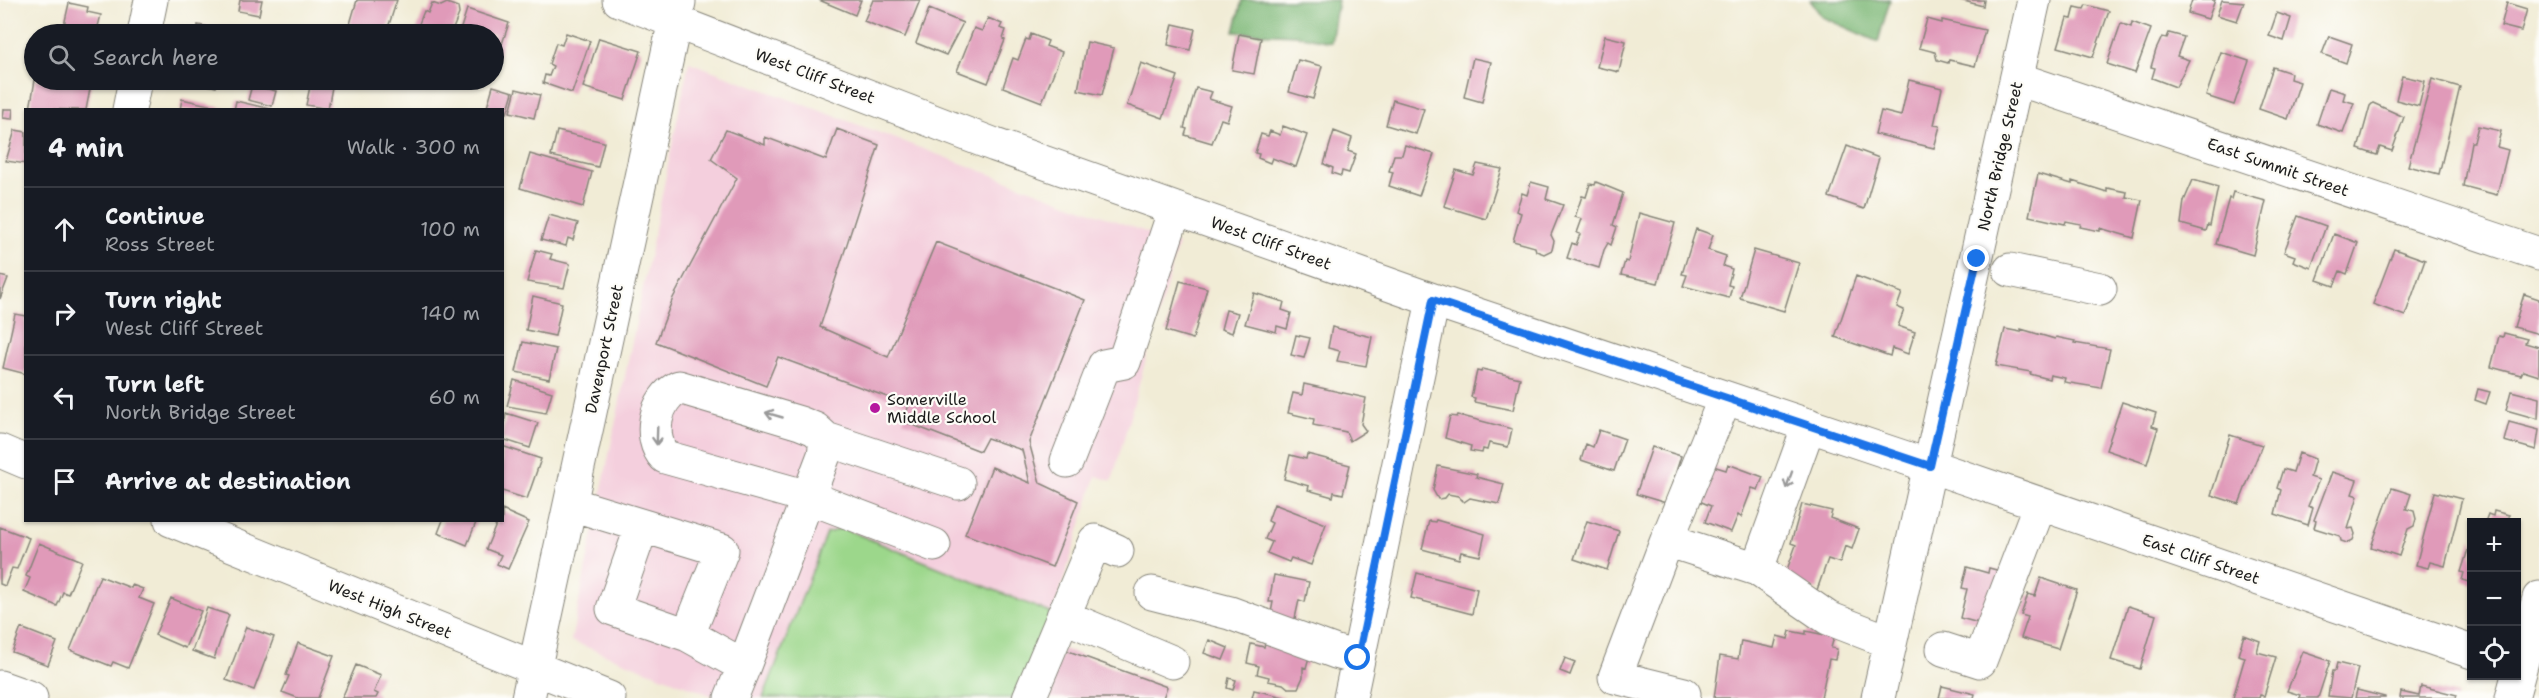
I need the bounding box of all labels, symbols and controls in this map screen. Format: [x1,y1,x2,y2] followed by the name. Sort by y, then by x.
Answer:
[24,24,504,90] search box
[45,41,78,74] icon: search
[93,43,219,72] text: Search here
[752,43,878,109] street label: West Cliff Street
[1973,79,2027,233] street label: North Bridge Street
[48,130,124,165] text: 4 min
[2204,133,2352,201] street label: East Summit Street
[347,134,480,160] text: Walk · 300 m
[105,202,205,231] text: Continue
[1208,211,1334,275] street label: West Cliff Street
[48,213,81,246] icon: ahead
[420,216,480,242] text: 100 m
[105,231,215,257] text: Ross Street
[1963,245,1989,271] route end
[580,282,628,416] street label: Davenport Street
[105,286,222,315] text: Turn right
[48,297,81,330] icon: right
[421,300,480,326] text: 140 m
[105,315,264,341] text: West Cliff Street
[105,370,204,399] text: Turn left
[48,381,81,414] icon: left
[428,384,480,410] text: 60 m
[887,389,997,428] place label: Somerville Middle School
[105,399,296,425] text: North Bridge Street
[868,401,882,415] marker: Somerville Middle School
[765,409,784,420] one-way arrow
[651,425,662,445] one-way arrow
[48,465,81,498] icon: arrive
[105,467,351,496] text: Arrive at destination
[1783,471,1794,489] one-way arrow
[2467,518,2521,680] map controls
[2467,518,2521,572] button: +
[2139,529,2263,589] street label: East Cliff Street
[2467,572,2521,626] button: −
[325,575,455,643] street label: West High Street
[2467,626,2521,680] button: locate
[1344,644,1370,670] route start

